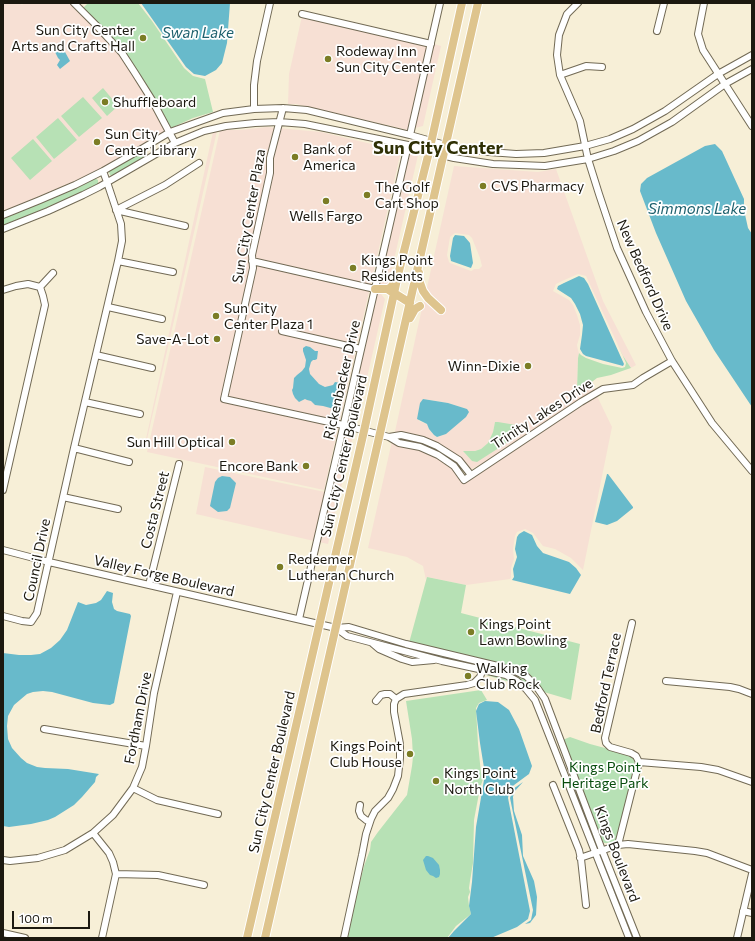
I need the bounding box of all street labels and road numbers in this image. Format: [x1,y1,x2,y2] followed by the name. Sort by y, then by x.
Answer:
[229,148,269,284] street label: Sun City Center Plaza
[613,217,677,333] street label: New Bedford Drive
[320,319,364,441] street label: Rickenbacker Drive
[317,373,371,539] street label: Sun City Center Boulevard
[488,375,596,453] street label: Trinity Lakes Drive
[137,469,173,551] street label: Costa Street
[20,517,54,603] street label: Council Drive
[92,552,236,600] street label: Valley Forge Boulevard
[587,631,625,735] street label: Bedford Terrace
[121,670,155,766] street label: Fordham Drive
[245,689,299,855] street label: Sun City Center Boulevard
[591,804,643,904] street label: Kings Boulevard

